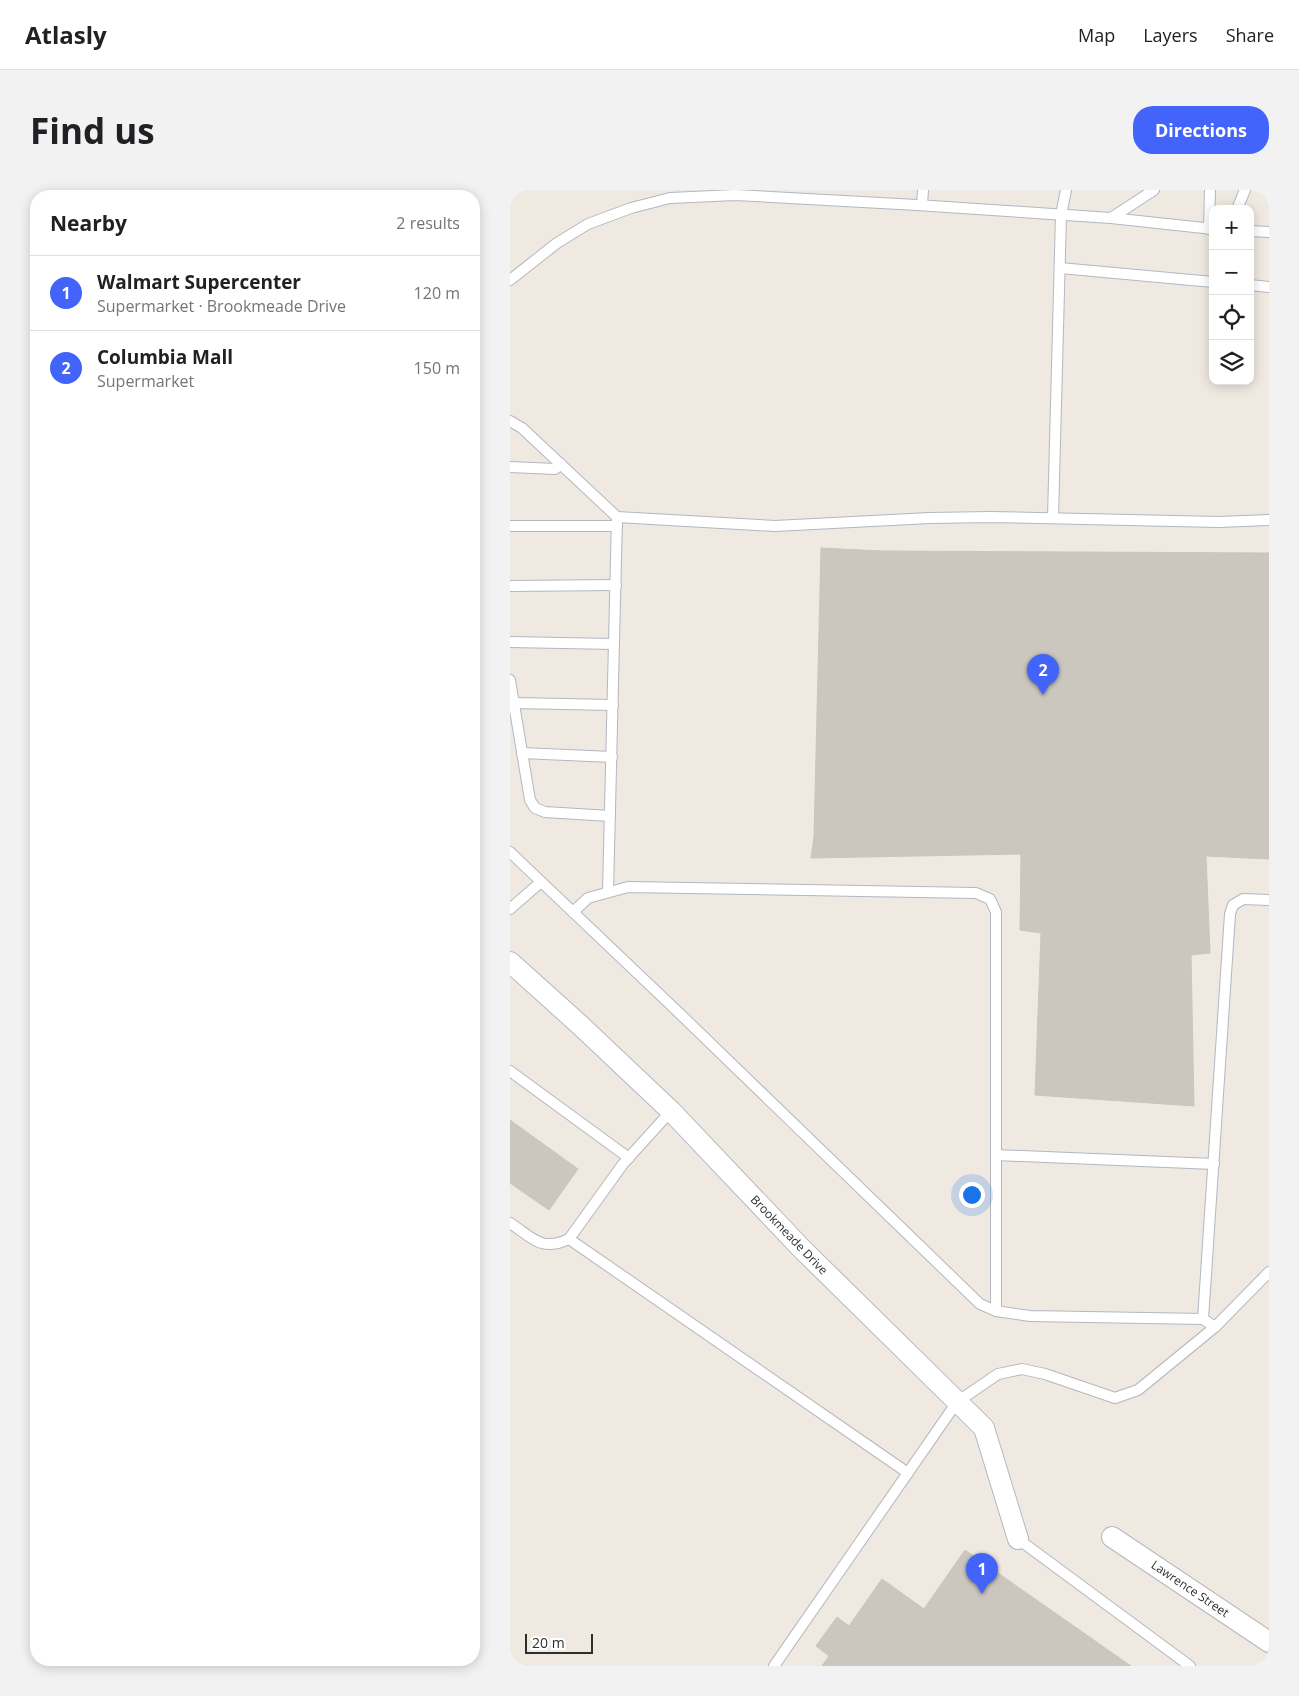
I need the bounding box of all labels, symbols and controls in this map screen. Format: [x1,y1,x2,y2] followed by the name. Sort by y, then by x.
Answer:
[25,18,107,51] text: Atlasly
[1078,23,1115,47] text: Map
[1143,23,1198,47] text: Layers
[1226,23,1274,47] text: Share
[1133,106,1269,154] button: Directions
[30,107,155,154] text: Find us
[1209,205,1254,385] map controls
[1209,205,1254,250] button: +
[50,209,127,237] text: Nearby
[396,212,460,234] text: 2 results
[1209,250,1254,295] button: −
[97,269,301,295] text: Walmart Supercenter
[61,282,71,304] text: 1
[414,282,460,304] text: 120 m
[97,295,346,317] text: Supermarket · Brookmeade Drive
[1209,295,1254,340] button: locate
[1209,340,1254,385] button: layers
[97,344,233,370] text: Columbia Mall
[61,357,71,379] text: 2
[414,357,460,379] text: 150 m
[97,370,194,392] text: Supermarket
[1027,654,1059,695] pin: 2
[959,1182,985,1208] your location
[747,1191,832,1278] street label: Brookmeade Drive
[966,1553,998,1594] pin: 1
[1148,1556,1232,1621] street label: Lawrence Street
[525,1631,592,1654] scale bar
[532,1633,565,1652] text: 20 m

